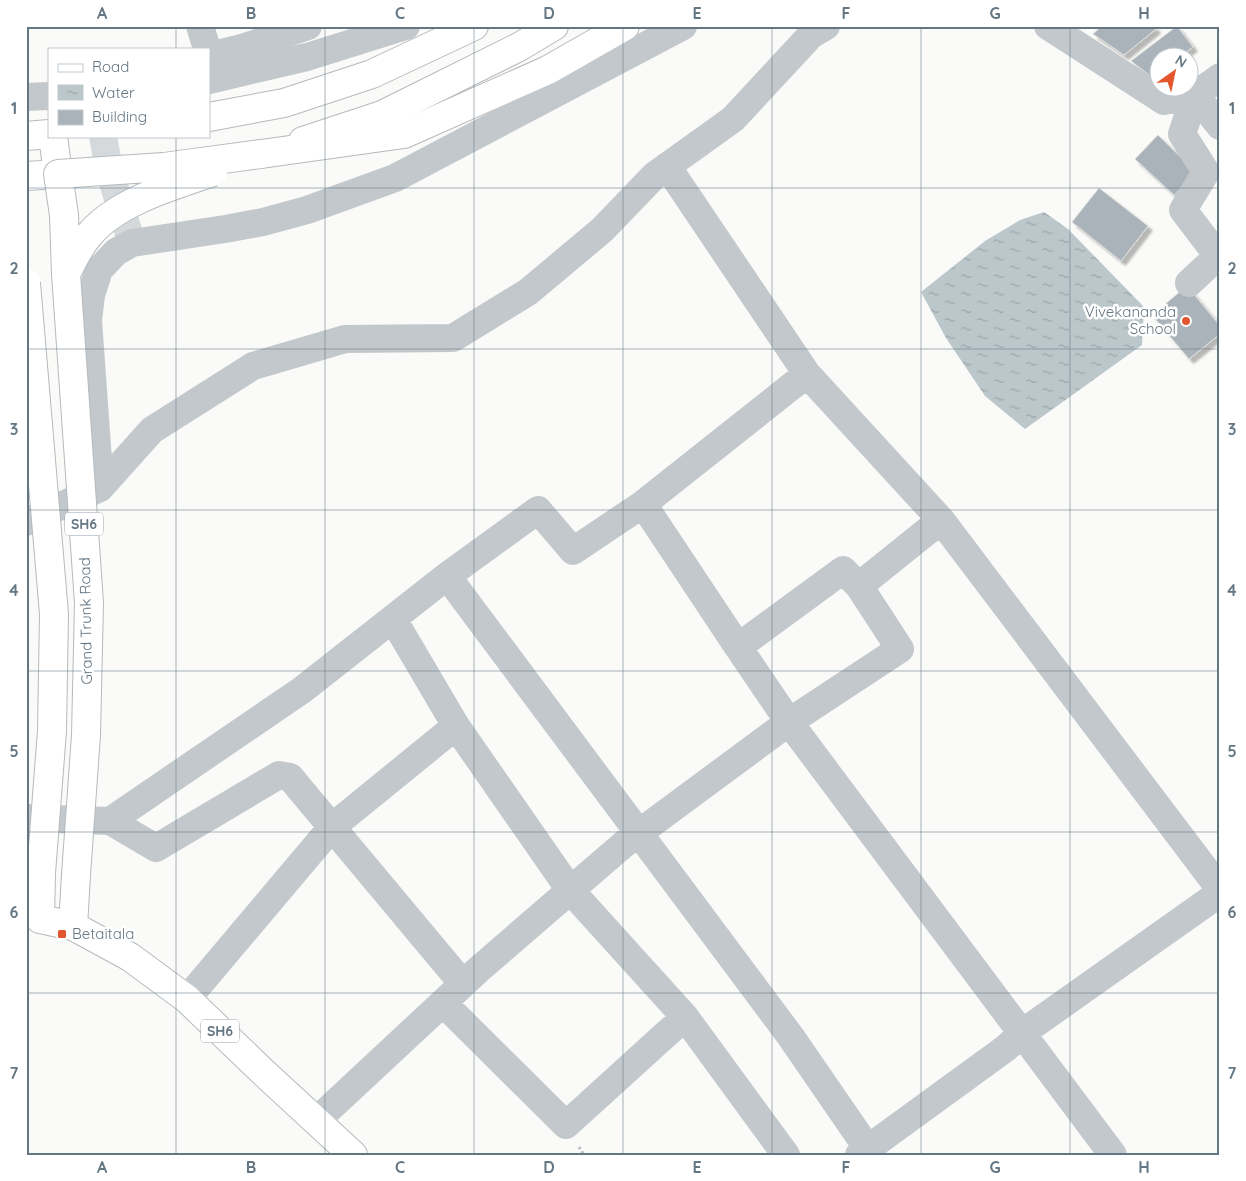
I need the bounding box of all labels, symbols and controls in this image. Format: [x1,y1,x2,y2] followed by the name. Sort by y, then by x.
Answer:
[97,3,108,23] text: A
[246,3,256,23] text: B
[395,3,405,23] text: C
[543,3,555,23] text: D
[692,3,702,23] text: E
[842,3,851,23] text: F
[989,3,1001,23] text: G
[1138,3,1150,23] text: H
[48,48,210,138] legend
[1148,48,1198,98] north arrow
[1172,51,1190,71] text: N
[92,57,129,76] text: Road
[92,83,135,102] text: Water
[11,98,17,118] text: 1
[1229,98,1235,118] text: 1
[92,107,147,126] text: Building
[9,258,19,278] text: 2
[1227,258,1237,278] text: 2
[1085,302,1176,338] place label: Vivekananda School
[1180,315,1192,327] marker: Vivekananda School
[10,419,18,439] text: 3
[1228,419,1236,439] text: 3
[65,512,103,536] road number: SH6
[75,557,96,685] street label: Grand Trunk Road
[9,580,19,600] text: 4
[1227,580,1237,600] text: 4
[9,741,19,761] text: 5
[1227,741,1237,761] text: 5
[10,902,19,922] text: 6
[1228,902,1237,922] text: 6
[72,924,134,943] place label: Betaitala
[56,928,68,940] marker: Betaitala
[201,1019,239,1042] road number: SH6
[10,1063,19,1083] text: 7
[1228,1063,1237,1083] text: 7
[97,1157,108,1177] text: A
[246,1157,256,1177] text: B
[395,1157,405,1177] text: C
[543,1157,555,1177] text: D
[692,1157,702,1177] text: E
[842,1157,851,1177] text: F
[989,1157,1001,1177] text: G
[1138,1157,1150,1177] text: H

